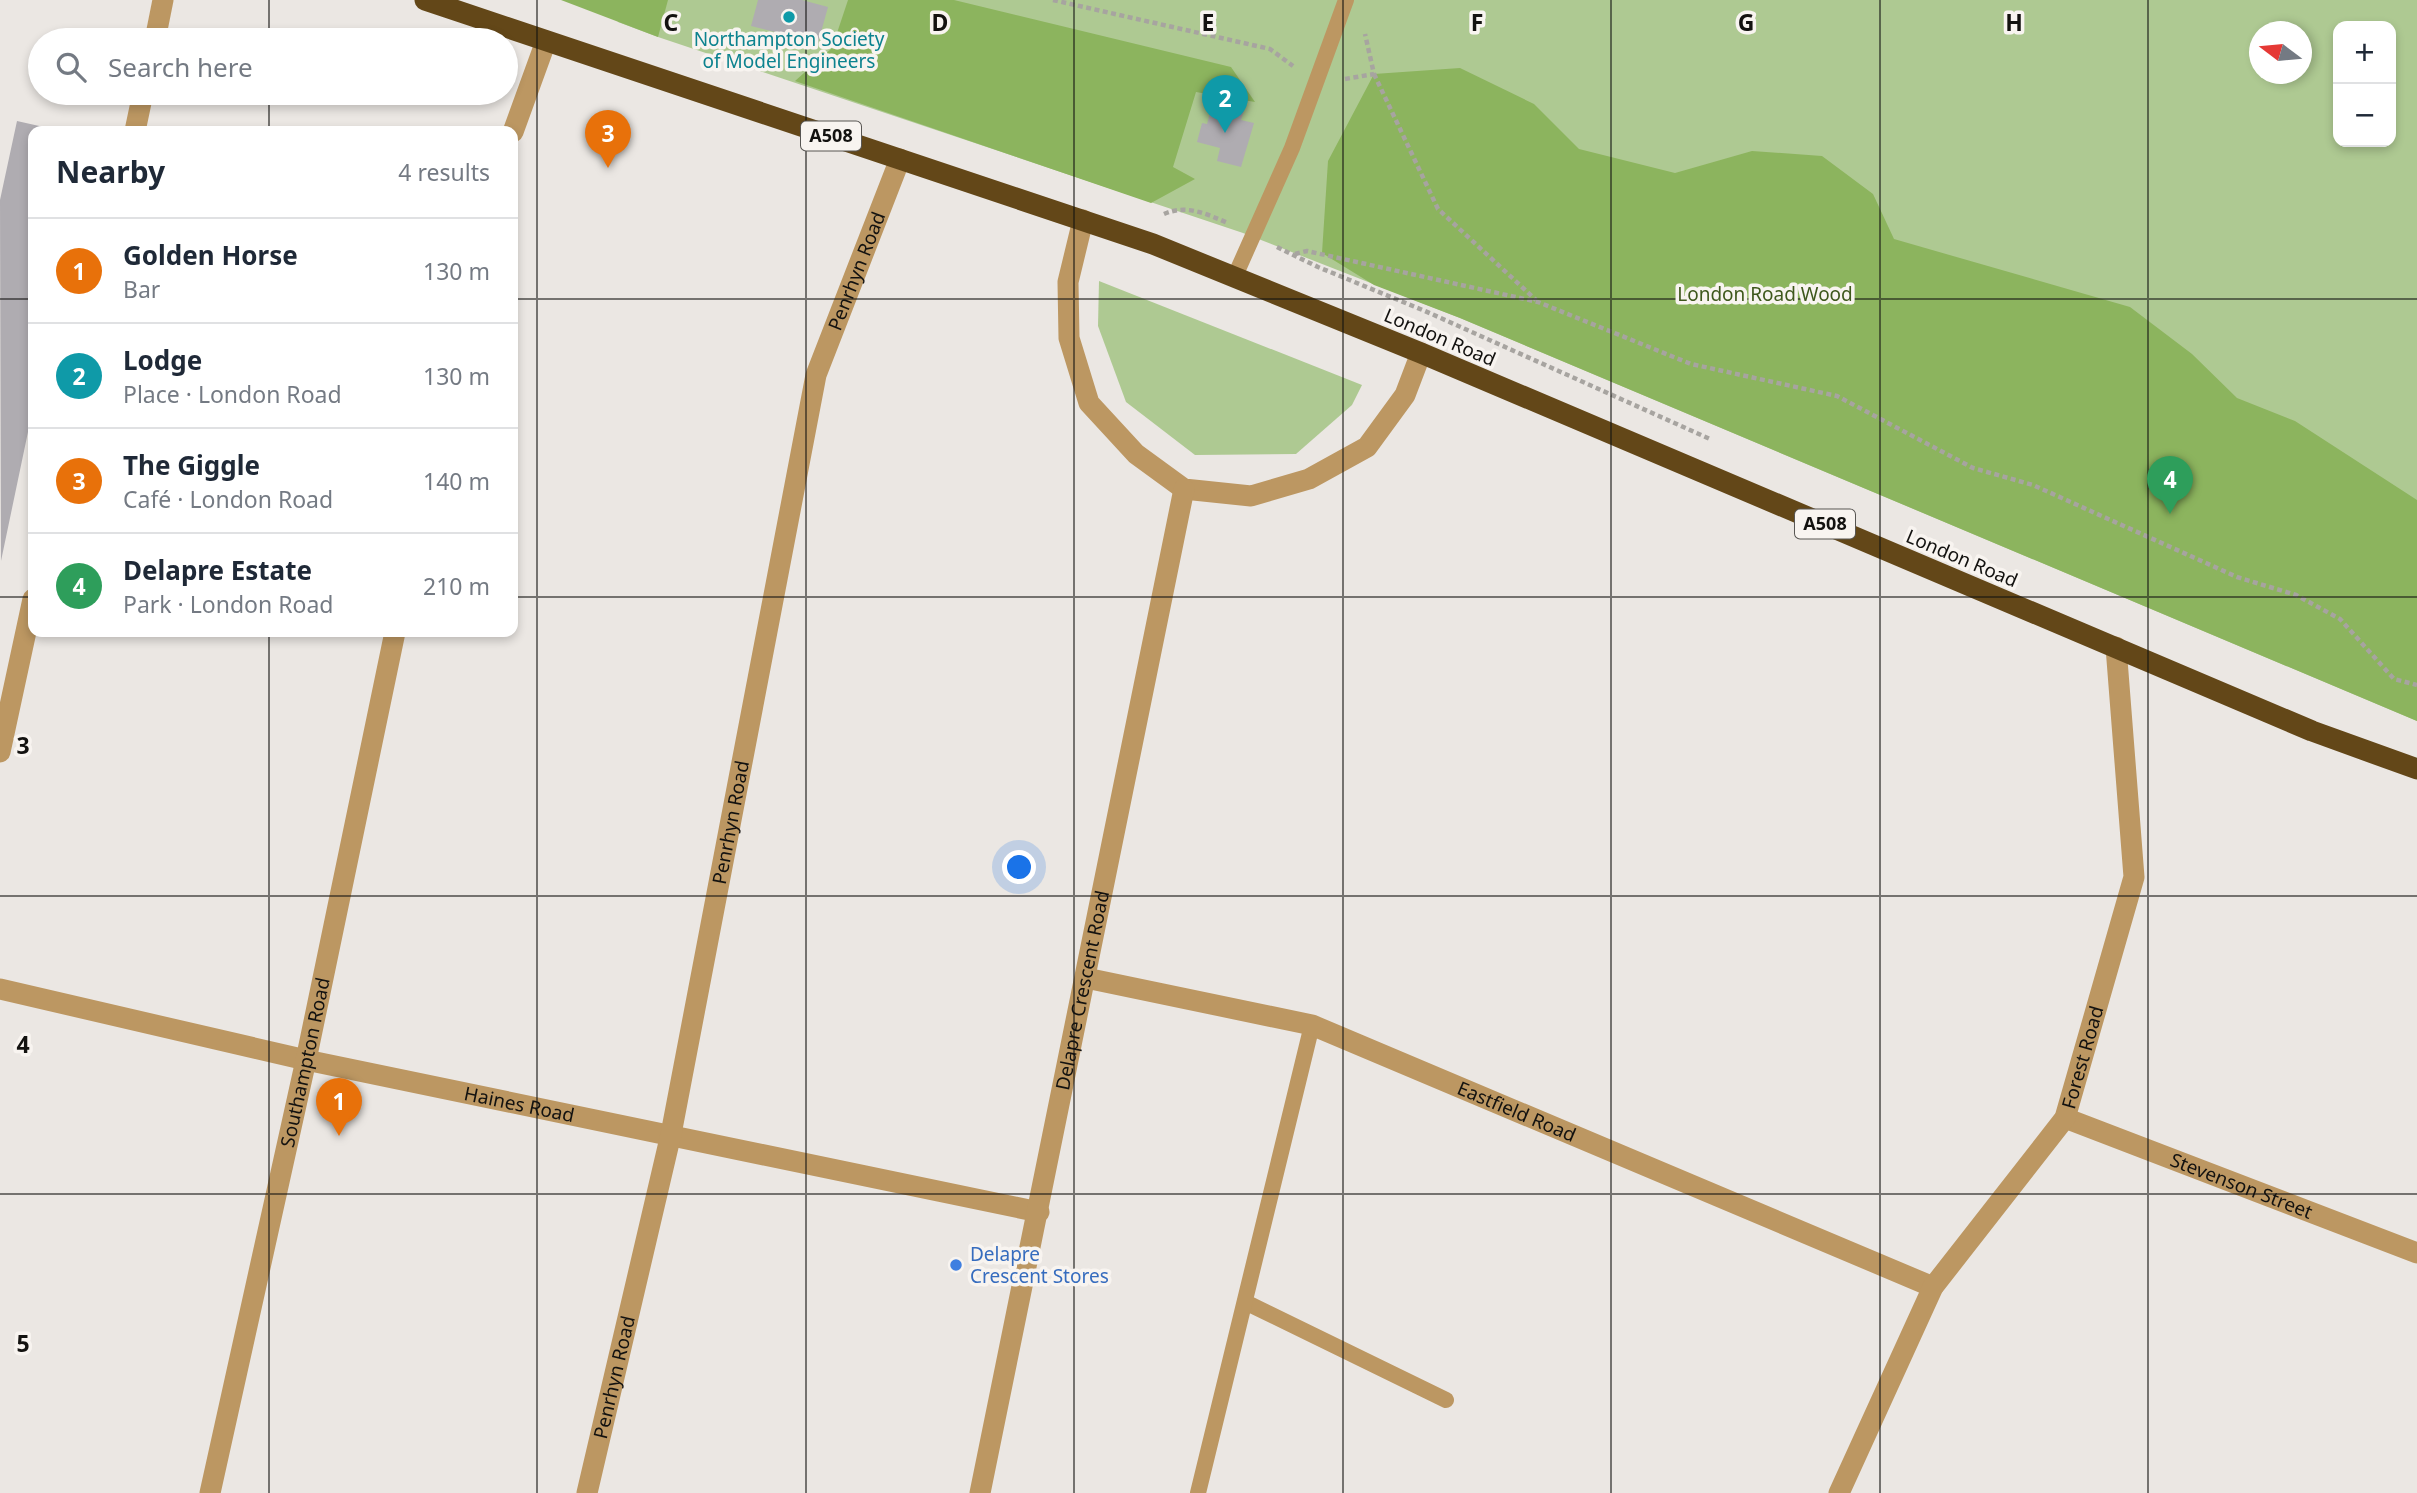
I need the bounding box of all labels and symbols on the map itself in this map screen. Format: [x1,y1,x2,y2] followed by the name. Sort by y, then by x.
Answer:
[664,6,679,38] text: C
[932,6,948,38] text: D
[1202,6,1214,38] text: E
[1471,6,1483,38] text: F
[1738,6,1754,38] text: G
[2005,6,2023,38] text: H
[781,9,797,25] marker: Northampton Society of Model Engineers
[2249,21,2312,84] north arrow
[694,26,885,74] place label: Northampton Society of Model Engineers
[1202,75,1248,133] pin: 2
[585,110,631,168] pin: 3
[801,121,861,150] road number: A508
[822,208,891,334] street label: Penrhyn Road
[1677,281,1853,307] park label: London Road Wood
[1380,302,1500,372] street label: London Road
[2147,456,2193,514] pin: 4
[1795,510,1855,538] road number: A508
[1902,523,2022,593] street label: London Road
[16,729,30,761] text: 3
[706,758,755,886] street label: Penrhyn Road
[1002,850,1036,884] your location
[1049,888,1115,1093] street label: Delapre Crescent Road
[274,975,336,1150] street label: Southampton Road
[2055,1003,2109,1112] street label: Forest Road
[16,1028,30,1060] text: 4
[1453,1075,1580,1148] street label: Eastfield Road
[316,1078,362,1136] pin: 1
[462,1080,577,1128] street label: Haines Road
[2167,1147,2316,1225] street label: Stevenson Street
[970,1241,1109,1289] place label: Delapre Crescent Stores
[948,1257,964,1273] marker: Delapre Crescent Stores
[587,1313,641,1441] street label: Penrhyn Road
[16,1327,30,1359] text: 5

